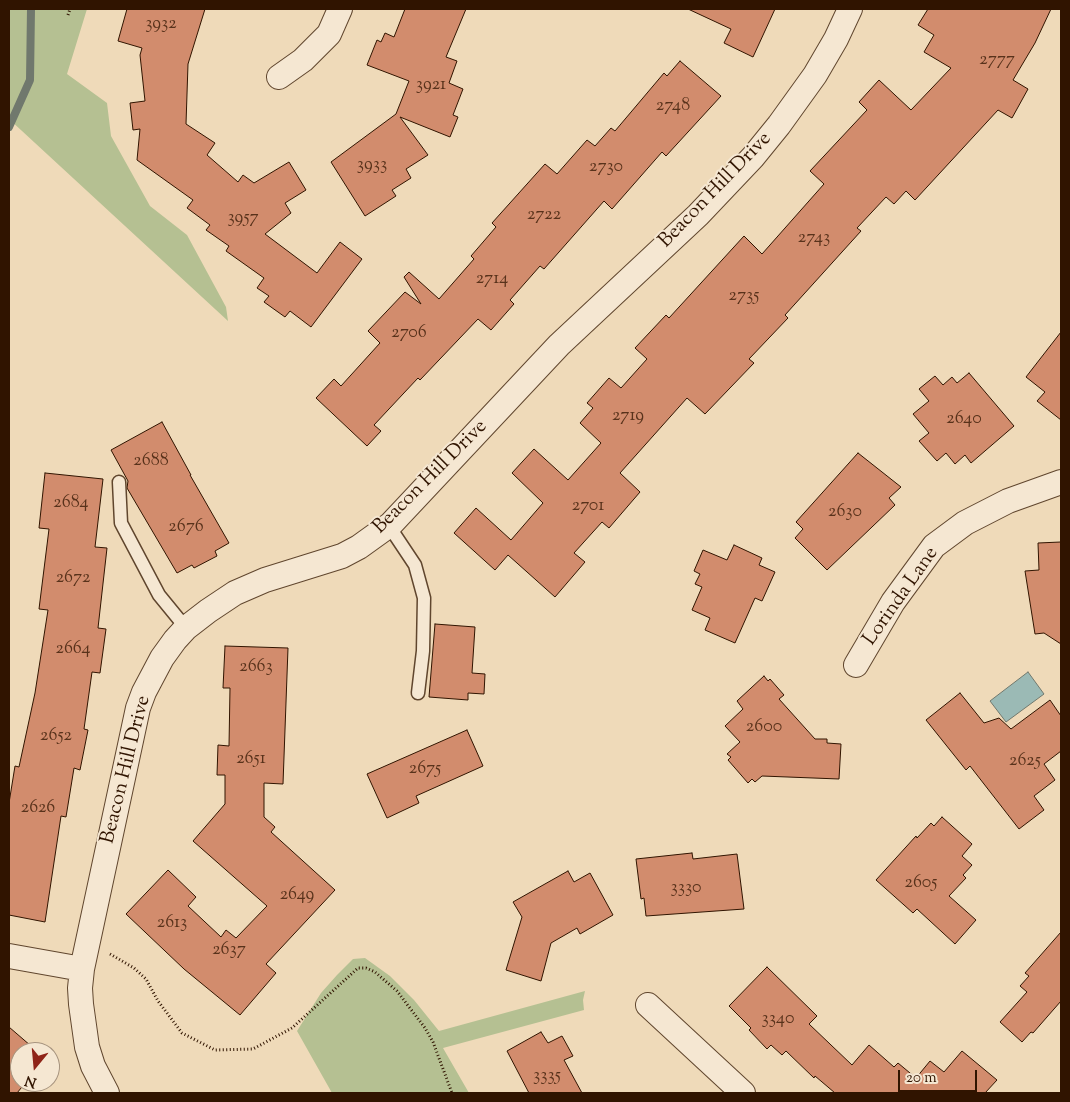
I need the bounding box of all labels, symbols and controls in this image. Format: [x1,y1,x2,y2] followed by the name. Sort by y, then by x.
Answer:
[145,14,177,36] house number: 3932
[979,50,1015,72] house number: 2777
[416,75,446,97] house number: 3921
[656,96,690,118] house number: 2748
[655,128,777,254] street label: Beacon Hill Drive
[357,155,387,177] house number: 3933
[589,157,623,179] house number: 2730
[527,205,561,227] house number: 2722
[227,208,259,230] house number: 3957
[798,228,830,250] house number: 2743
[476,269,508,291] house number: 2714
[729,286,759,308] house number: 2735
[391,323,427,345] house number: 2706
[612,406,644,428] house number: 2719
[946,409,982,431] house number: 2640
[369,416,493,540] street label: Beacon Hill Drive
[133,451,169,473] house number: 2688
[53,493,89,515] house number: 2684
[572,496,604,518] house number: 2701
[828,502,862,524] house number: 2630
[168,517,204,539] house number: 2676
[859,543,945,651] street label: Lorinda Lane
[56,568,90,590] house number: 2672
[55,639,91,661] house number: 2664
[239,657,273,679] house number: 2663
[97,693,157,847] street label: Beacon Hill Drive
[746,717,782,739] house number: 2600
[40,726,72,748] house number: 2652
[236,749,266,771] house number: 2651
[1009,751,1041,773] house number: 2625
[409,759,441,781] house number: 2675
[21,798,55,820] house number: 2626
[904,873,938,895] house number: 2605
[670,878,702,900] house number: 3330
[280,885,314,907] house number: 2649
[157,913,187,935] house number: 2613
[212,940,246,962] house number: 2637
[762,1009,794,1031] house number: 3340
[10,1042,60,1092] north arrow
[900,1060,979,1092] scale bar
[533,1066,561,1088] house number: 3335
[906,1068,937,1089] text: 20 m
[23,1069,39,1092] text: N

